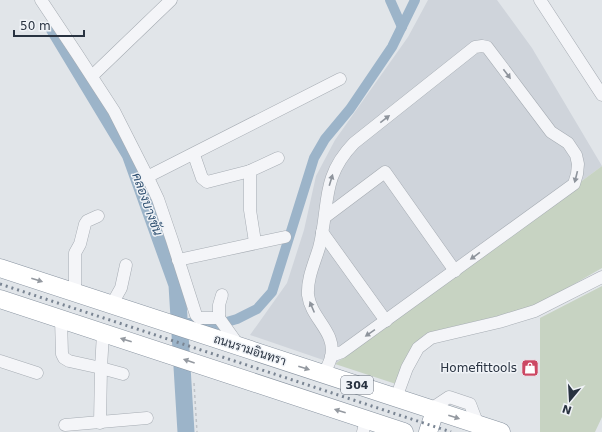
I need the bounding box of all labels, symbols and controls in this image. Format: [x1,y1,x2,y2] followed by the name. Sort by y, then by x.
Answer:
[14,12,84,38] scale bar
[20,19,51,33] text: 50 m
[503,68,511,79] one-way arrow
[379,115,390,123] one-way arrow
[129,171,166,238] water label: คลองบางชัน
[573,171,579,183] one-way arrow
[328,174,334,186] one-way arrow
[470,252,481,261] one-way arrow
[31,277,43,283] one-way arrow
[309,301,315,312] one-way arrow
[365,329,375,337] one-way arrow
[212,332,288,368] street label: ถนนรามอินทรา
[120,337,132,343] one-way arrow
[182,357,194,363] one-way arrow
[520,358,540,378] shop icon: Homefittools
[440,361,517,375] place label: Homefittools
[298,365,310,371] one-way arrow
[341,376,373,394] road number: 304
[550,380,590,420] north arrow
[561,401,573,417] text: N
[334,408,346,414] one-way arrow
[449,414,461,420] one-way arrow

